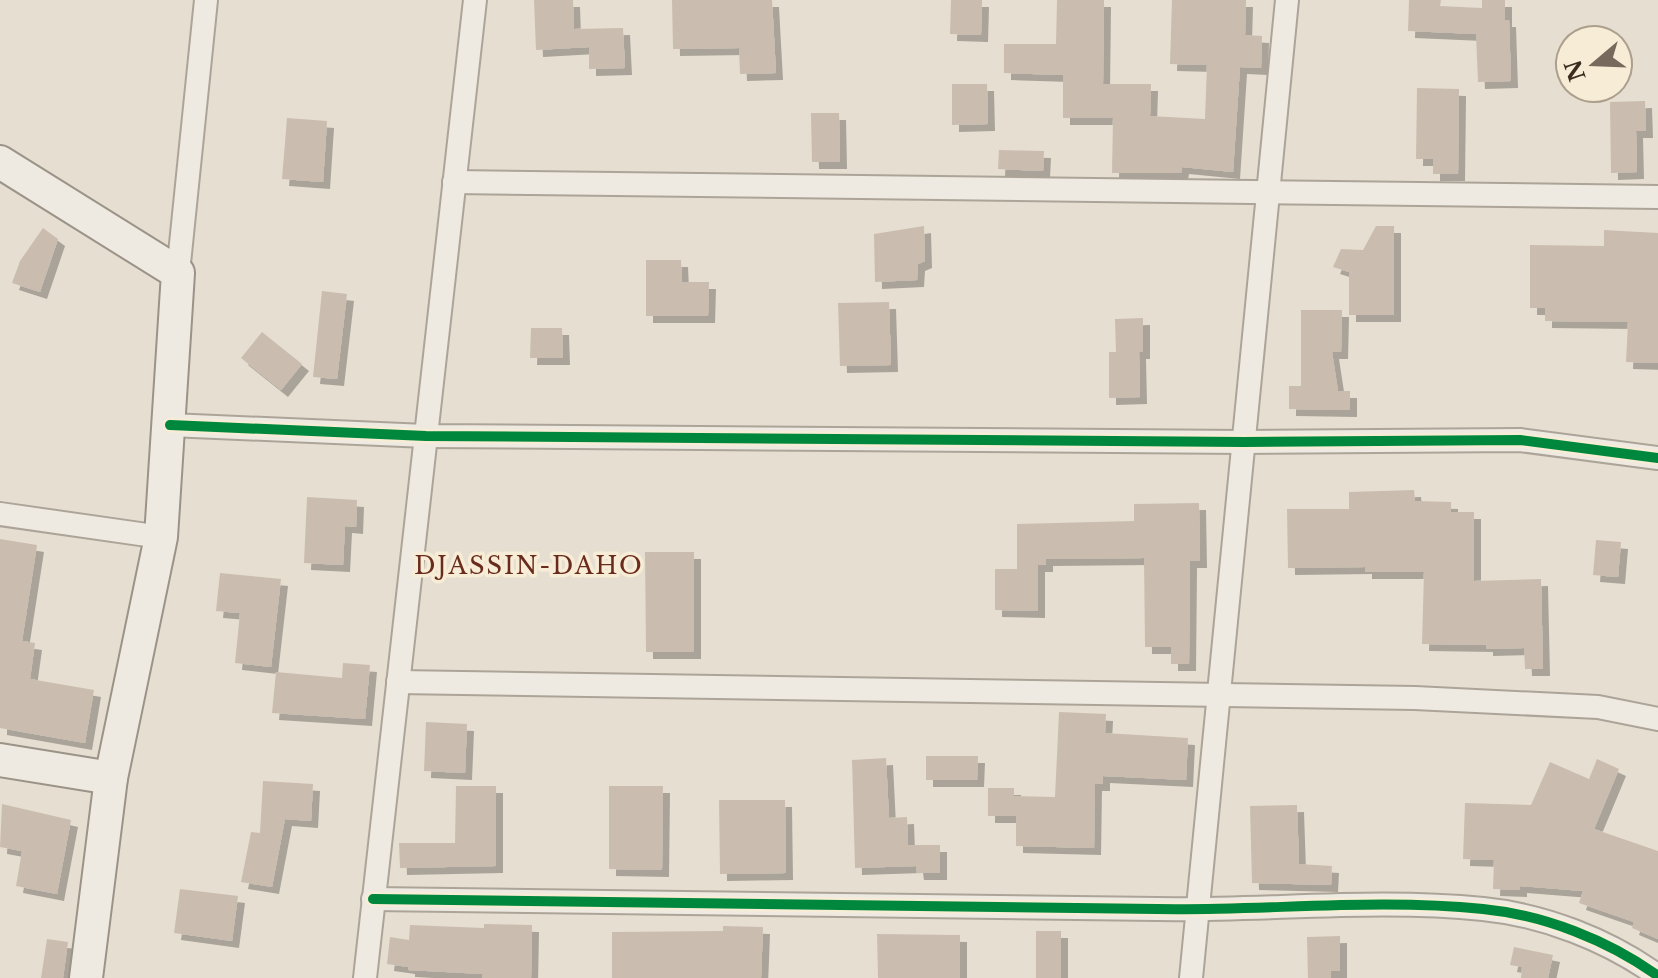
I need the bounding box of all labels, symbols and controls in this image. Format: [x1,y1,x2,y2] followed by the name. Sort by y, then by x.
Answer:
[1554,24,1634,104] north arrow
[1559,56,1592,85] text: N
[414,551,644,580] district label: DJASSIN-DAHO

